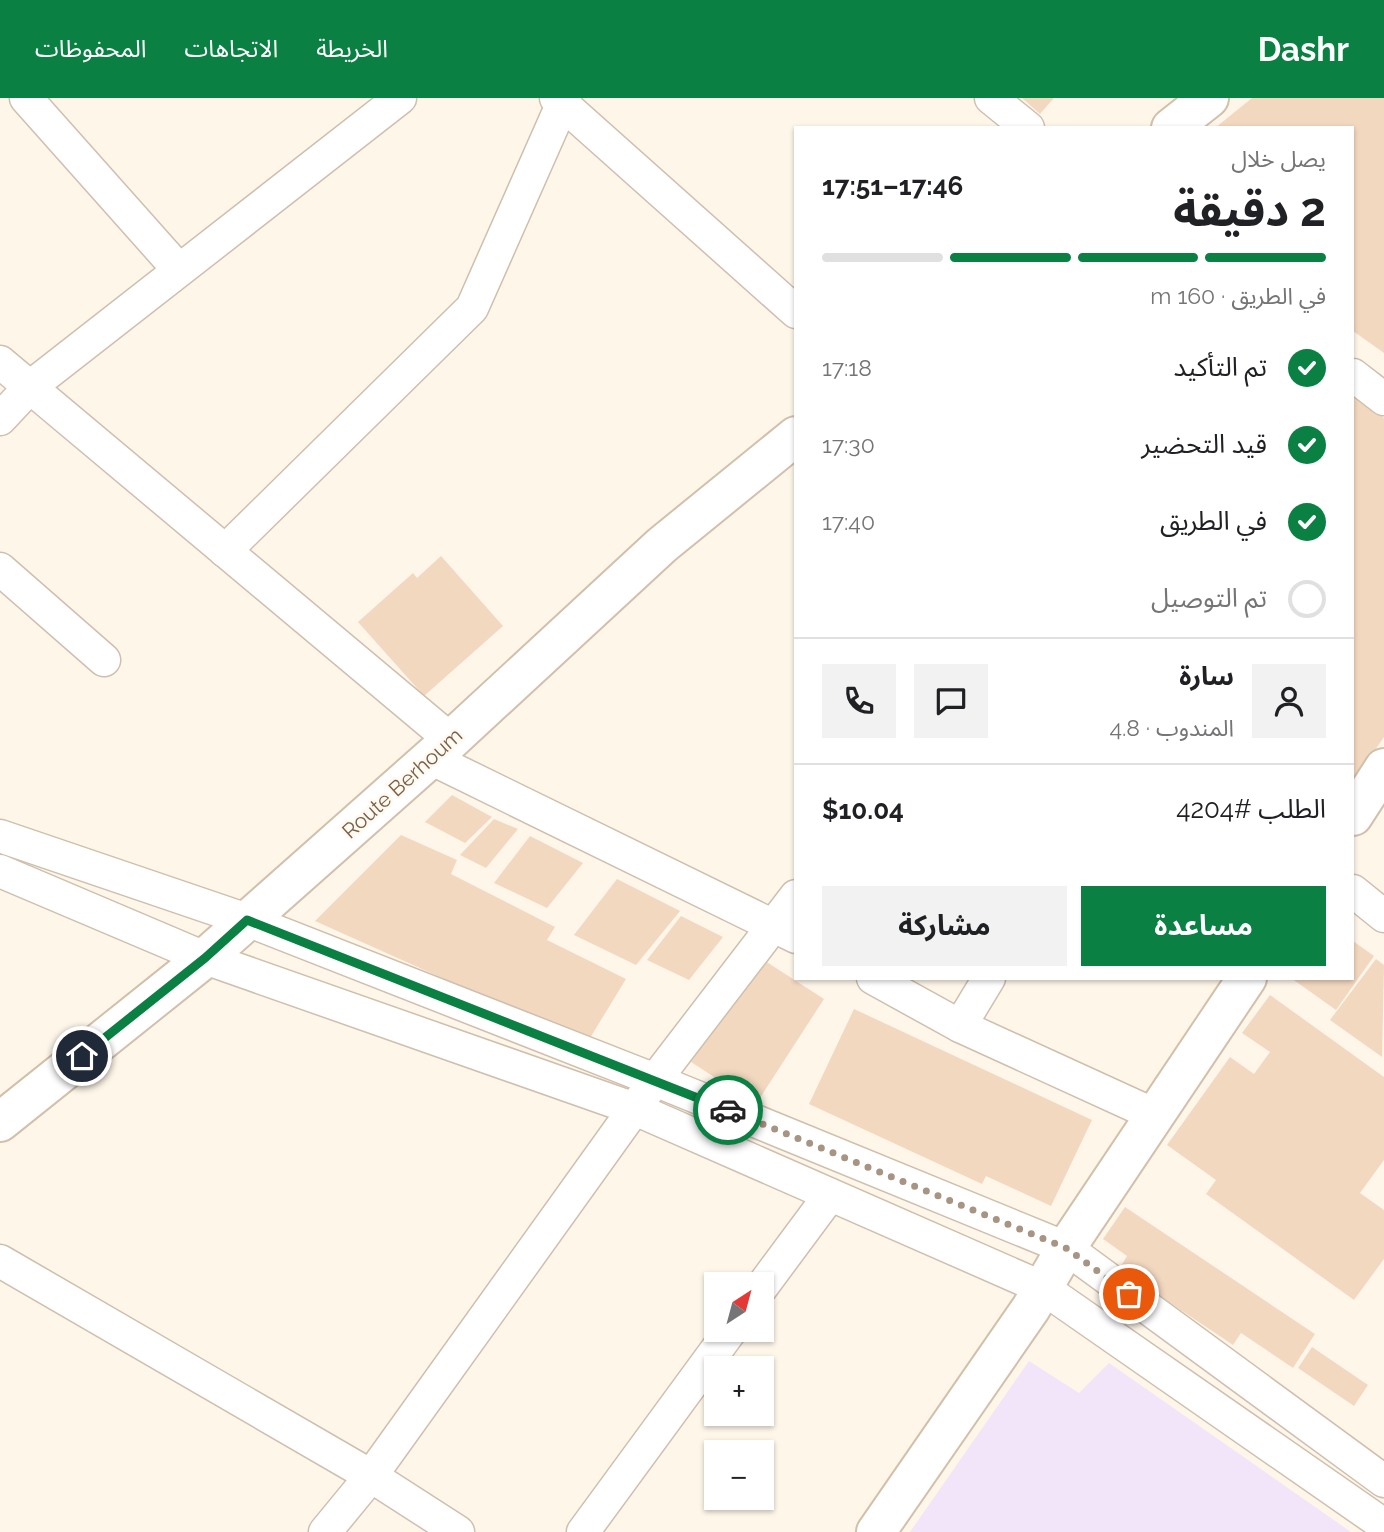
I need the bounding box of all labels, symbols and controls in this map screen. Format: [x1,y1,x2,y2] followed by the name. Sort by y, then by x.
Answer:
[1258,30,1349,69] text: Dashr
[35,34,146,63] text: المحفوظات
[184,34,278,63] text: الاتجاهات
[316,34,388,63] text: الخريطة
[1231,145,1326,172] text: يصل خلال
[822,171,963,201] text: 17:46–17:51
[1173,183,1326,237] text: 2 دقيقة
[1150,282,1326,309] text: في الطريق · 160 m
[1288,349,1326,387] icon: check
[1174,352,1267,382] text: تم التأكيد
[822,354,872,381] text: 17:18
[1288,426,1326,464] icon: check
[1141,429,1267,459] text: قيد التحضير
[822,431,875,458] text: 17:30
[1288,503,1326,541] icon: check
[1160,506,1267,536] text: في الطريق
[822,508,875,535] text: 17:40
[1151,583,1267,613] text: تم التوصيل
[1179,661,1234,691] text: سارة
[822,664,896,738] button: phone
[914,664,988,738] button: chat
[1252,664,1326,738] button: person
[1109,714,1234,741] text: المندوب · 4.8
[337,722,467,844] street label: Route Berhoum
[1176,794,1326,824] text: الطلب #4204
[822,795,904,825] text: $10.04
[822,886,1067,966] button: مشاركة
[1081,886,1326,966] button: مساعدة
[52,1026,112,1086] pin
[63,1037,101,1075] icon: home
[693,1075,763,1145] courier
[709,1091,747,1129] icon: car
[1099,1264,1159,1324] pin
[704,1272,774,1342] north arrow
[704,1272,774,1510] map controls
[1110,1275,1148,1313] icon: bag
[704,1356,774,1426] button: +
[704,1440,774,1510] button: −

